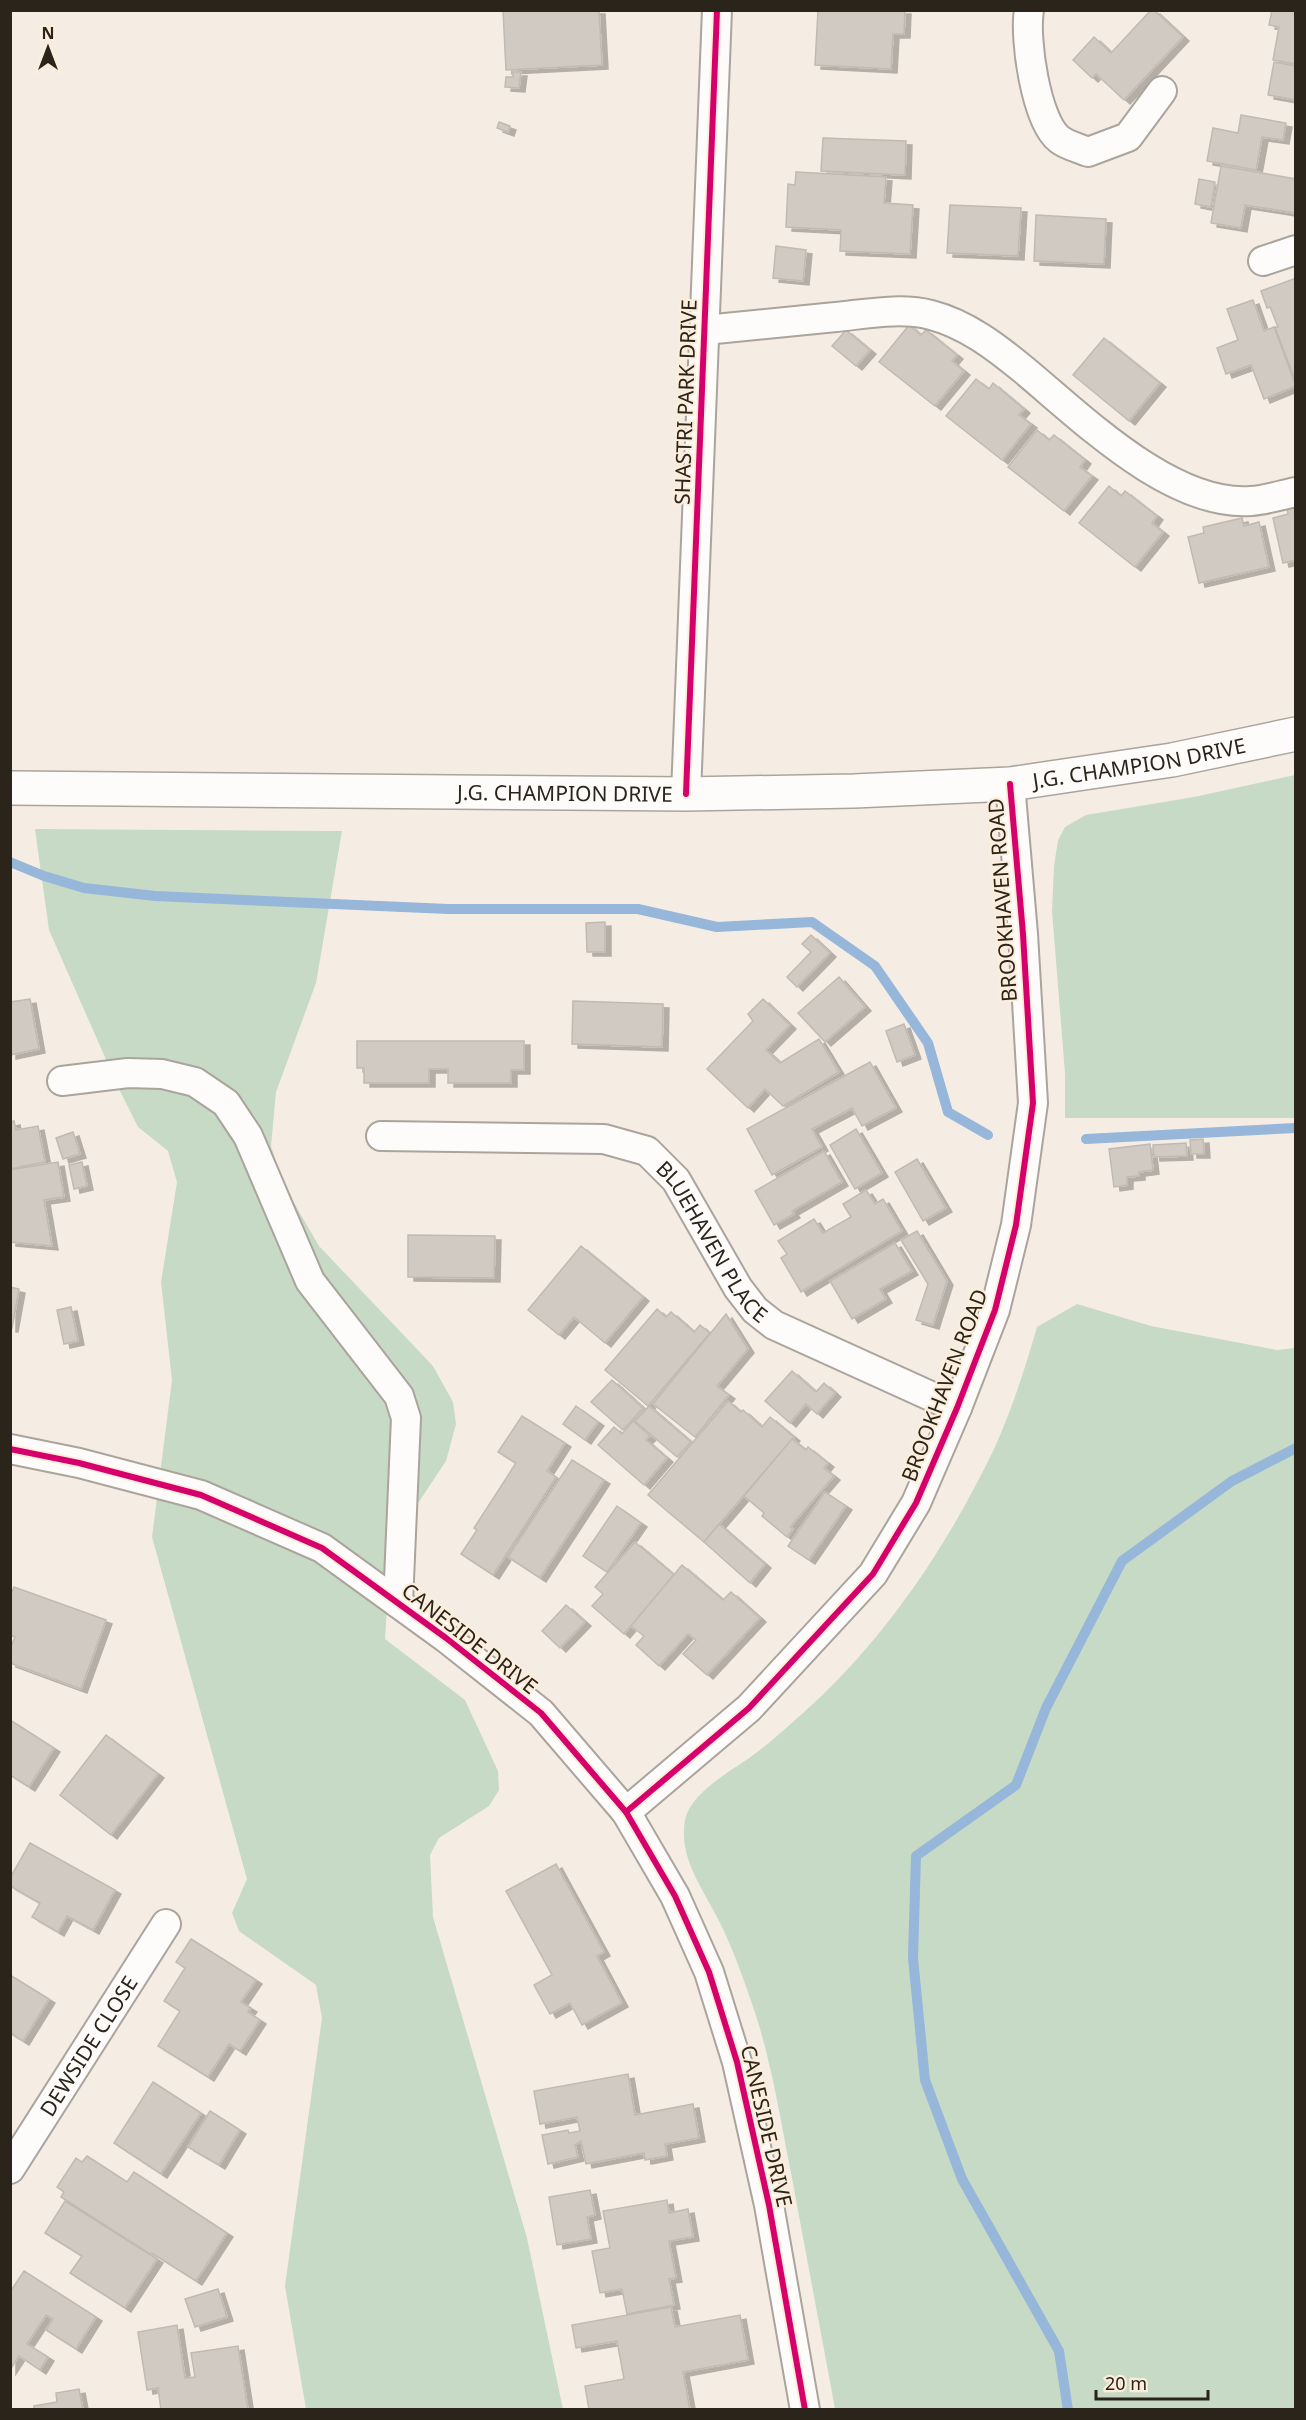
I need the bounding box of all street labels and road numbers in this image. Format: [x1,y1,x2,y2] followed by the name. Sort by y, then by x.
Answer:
[667,299,703,505] street label: SHASTRI PARK DRIVE
[1029,731,1248,795] street label: J.G. CHAMPION DRIVE
[455,778,673,808] street label: J.G. CHAMPION DRIVE
[981,797,1023,1003] street label: BROOKHAVEN ROAD
[650,1154,774,1329] street label: BLUEHAVEN PLACE
[894,1285,994,1485] street label: BROOKHAVEN ROAD
[396,1576,544,1700] street label: CANESIDE DRIVE
[33,1970,144,2121] street label: DEWSIDE CLOSE
[735,2042,799,2210] street label: CANESIDE DRIVE

